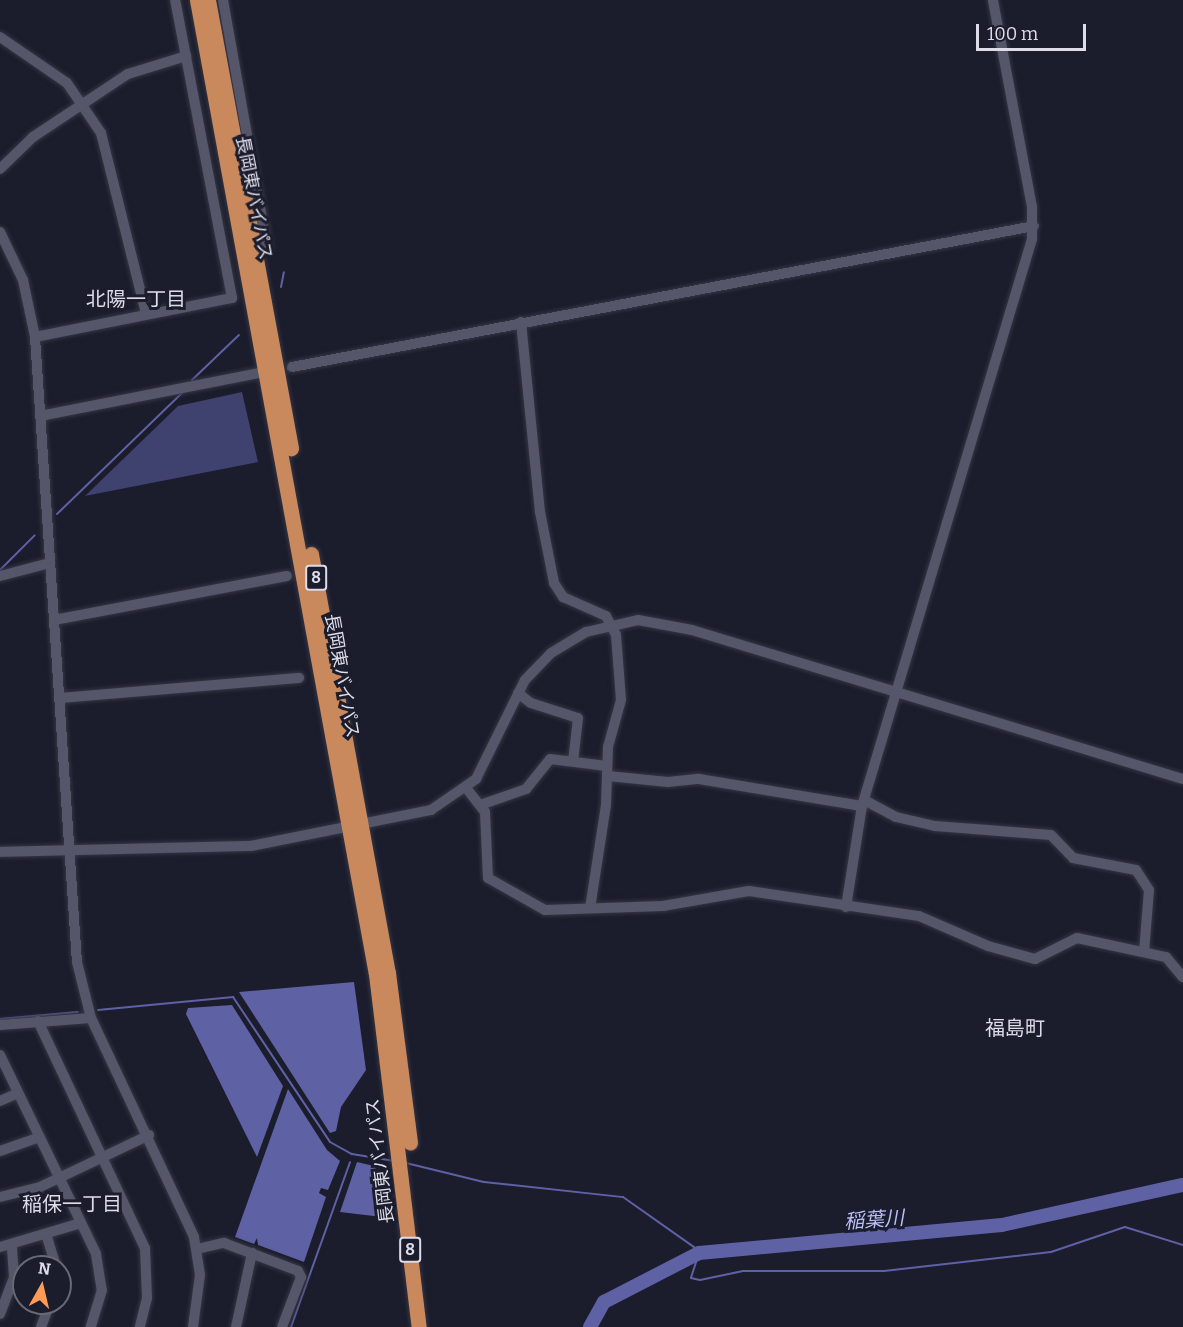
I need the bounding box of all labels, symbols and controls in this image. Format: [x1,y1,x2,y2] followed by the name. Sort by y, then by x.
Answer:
[979,12,1088,50] scale bar
[987,23,1038,45] text: 100 m
[231,134,277,262] street label: 長岡東バイパス
[86,287,186,311] district label: 北陽一丁目
[304,565,328,591] road number: 8
[320,612,364,740] street label: 長岡東バイパス
[985,1016,1045,1040] district label: 福島町
[362,1097,398,1225] street label: 長岡東バイパス
[22,1192,122,1216] district label: 稲保一丁目
[843,1206,905,1234] water label: 稲葉川
[398,1237,422,1263] road number: 8
[12,1255,72,1315] north arrow
[37,1258,52,1279] text: N

